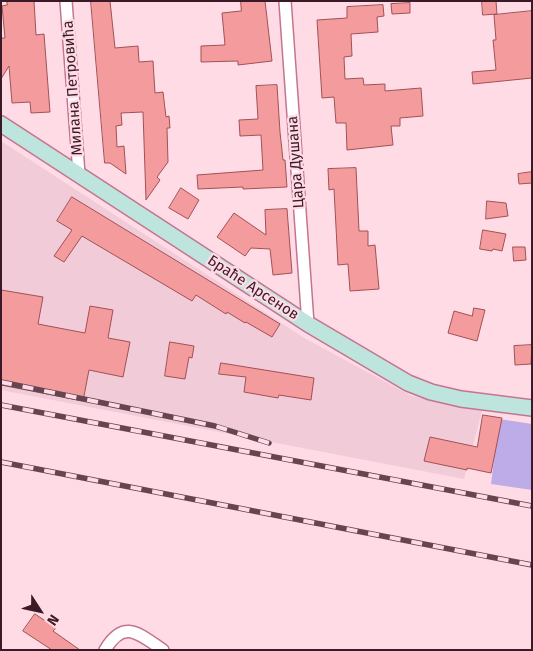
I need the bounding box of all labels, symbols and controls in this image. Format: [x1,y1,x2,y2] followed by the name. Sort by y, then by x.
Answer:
[59,20,87,156] street label: Милана Петровића
[284,115,308,209] street label: Цара Душана
[204,252,302,324] street label: Браће Арсенов
[15,586,65,636] north arrow
[43,611,62,629] text: N

